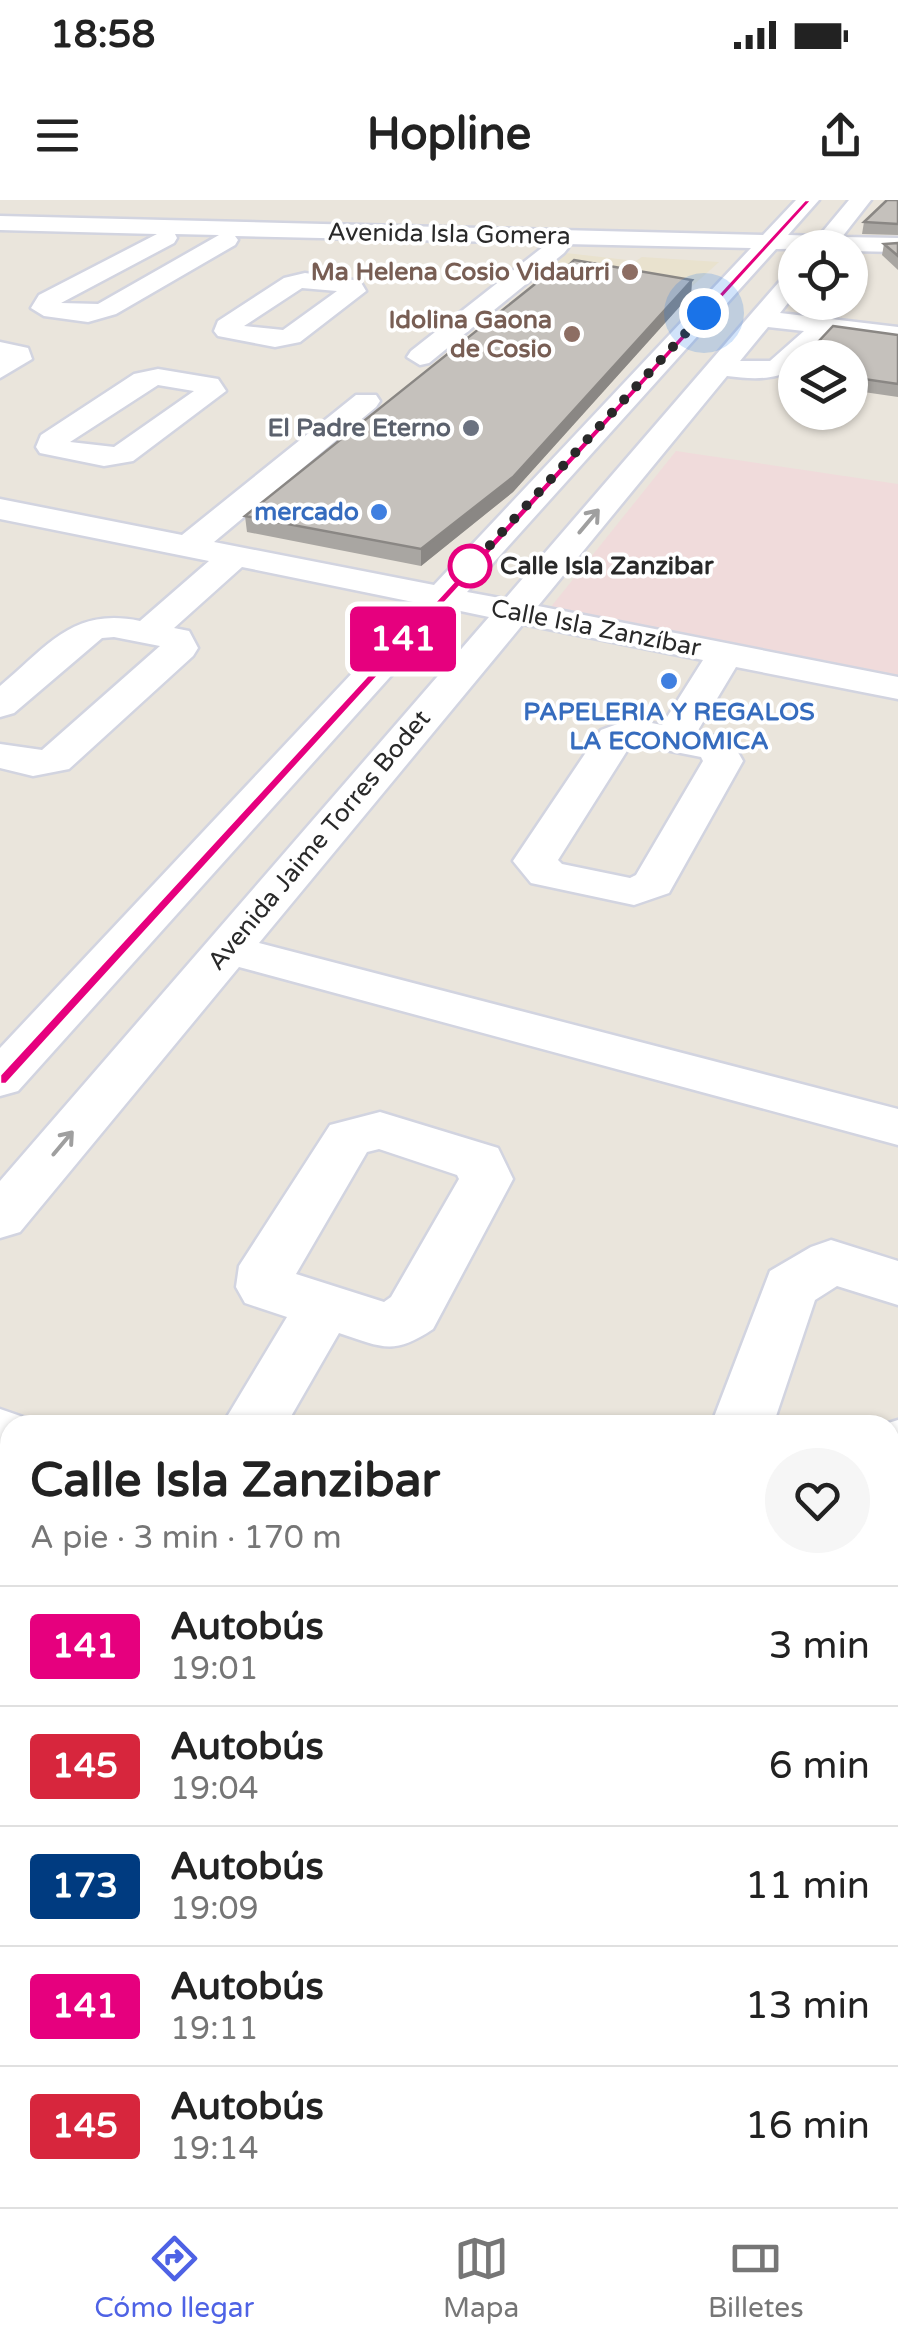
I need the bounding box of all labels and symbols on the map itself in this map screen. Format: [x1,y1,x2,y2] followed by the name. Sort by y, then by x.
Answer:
[327,217,571,251] street label: Avenida Isla Gomera
[311,257,610,287] place label: Ma Helena Cosio Vidaurri
[619,261,641,283] marker: Ma Helena Cosio Vidaurri
[679,288,729,338] your location
[389,305,552,364] place label: Idolina Gaona de Cosio
[561,323,583,345] marker: Idolina Gaona de Cosio
[267,413,451,443] place label: El Padre Eterno
[460,417,482,439] marker: El Padre Eterno
[254,497,359,527] place label: mercado
[368,501,390,523] marker: mercado
[577,509,600,534] one-way arrow
[449,545,491,587] marker: Calle Isla Zanzibar
[500,551,714,581] place label: Calle Isla Zanzibar
[488,593,704,663] street label: Calle Isla Zanzíbar
[346,606,460,672] line badge: 141
[658,670,680,692] marker: PAPELERIA Y REGALOS LA ECONOMICA
[523,697,815,756] place label: PAPELERIA Y REGALOS LA ECONOMICA
[201,703,437,976] street label: Avenida Jaime Torres Bodet
[52,1131,74,1157] one-way arrow

